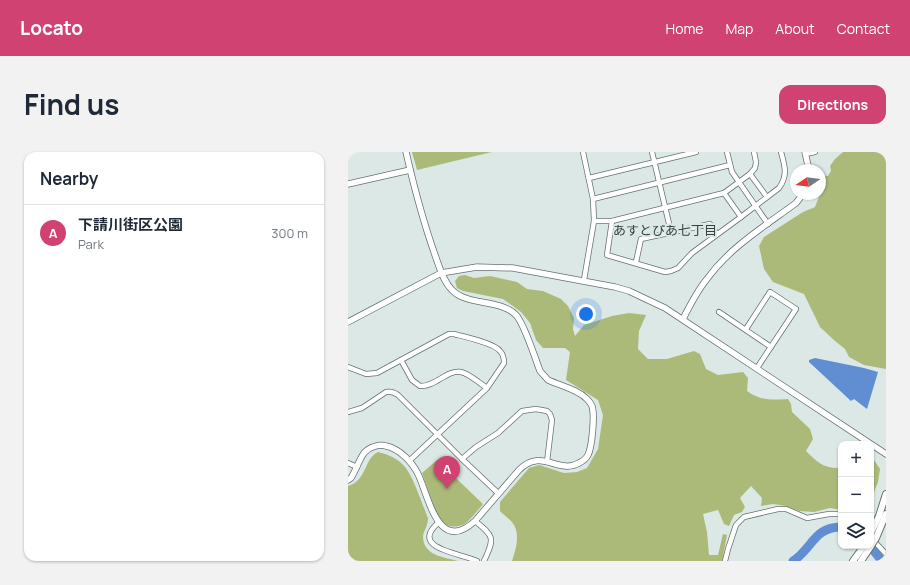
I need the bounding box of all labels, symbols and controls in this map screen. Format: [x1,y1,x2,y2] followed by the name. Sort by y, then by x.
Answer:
[20,15,83,41] text: Locato
[666,19,703,38] text: Home
[725,19,753,38] text: Map
[775,19,815,38] text: About
[837,19,890,38] text: Contact
[24,85,119,123] text: Find us
[779,85,886,124] button: Directions
[790,164,826,200] north arrow
[40,167,98,190] text: Nearby
[78,214,183,235] text: 下請川街区公園
[613,221,717,239] district label: あすとぴあ七丁目
[49,224,57,242] text: A
[271,224,308,242] text: 300 m
[78,235,104,253] text: Park
[576,304,596,324] your location
[838,441,874,549] map controls
[838,441,874,477] button: +
[434,456,460,489] pin: A
[838,477,874,513] button: −
[838,513,874,549] button: layers

